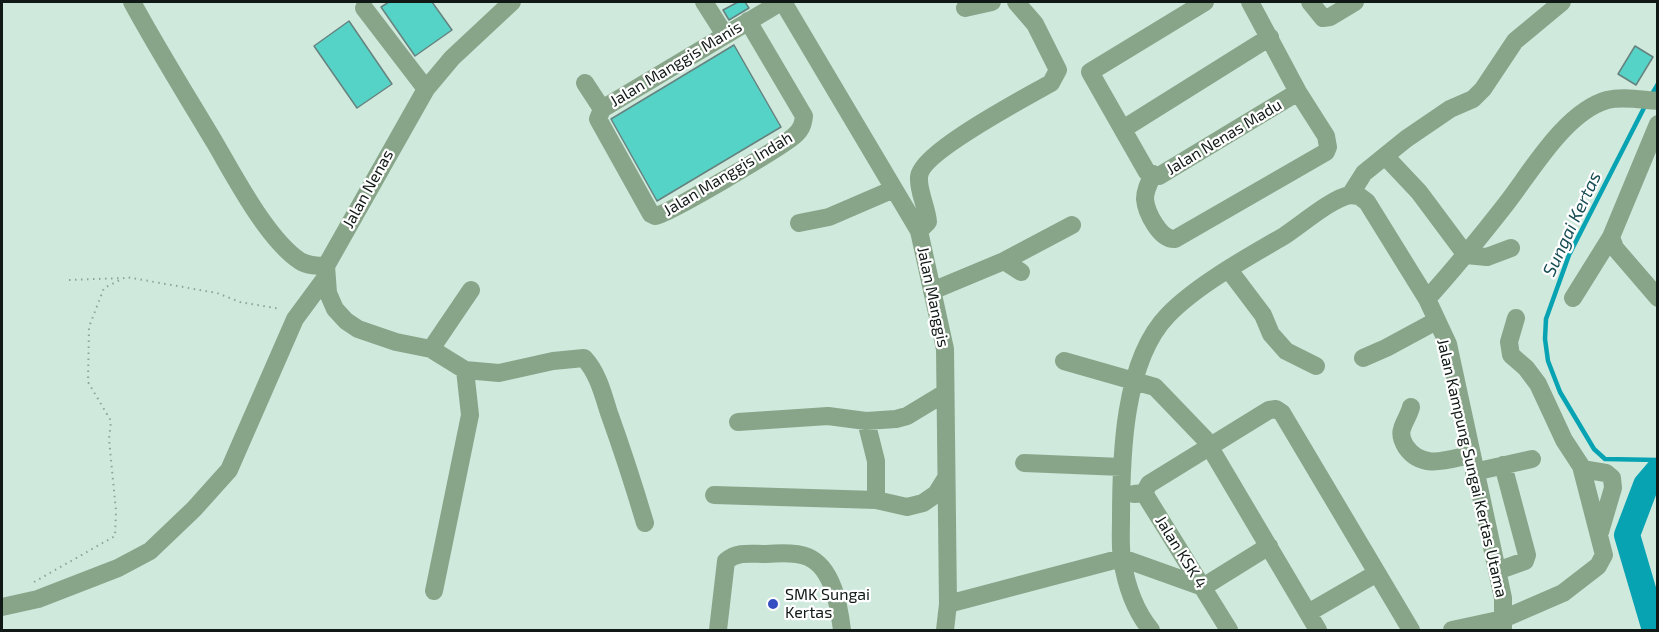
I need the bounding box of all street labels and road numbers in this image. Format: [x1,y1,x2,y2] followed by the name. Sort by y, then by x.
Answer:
[607,17,745,111] street label: Jalan Manggis Manis
[1163,95,1285,179] street label: Jalan Nenas Madu
[660,128,796,220] street label: Jalan Manggis Indah
[339,146,397,232] street label: Jalan Nenas
[913,245,953,349] street label: Jalan Manggis
[1433,337,1511,599] street label: Jalan Kampung Sungai Kertas Utama
[1151,512,1211,592] street label: Jalan KSK 4

